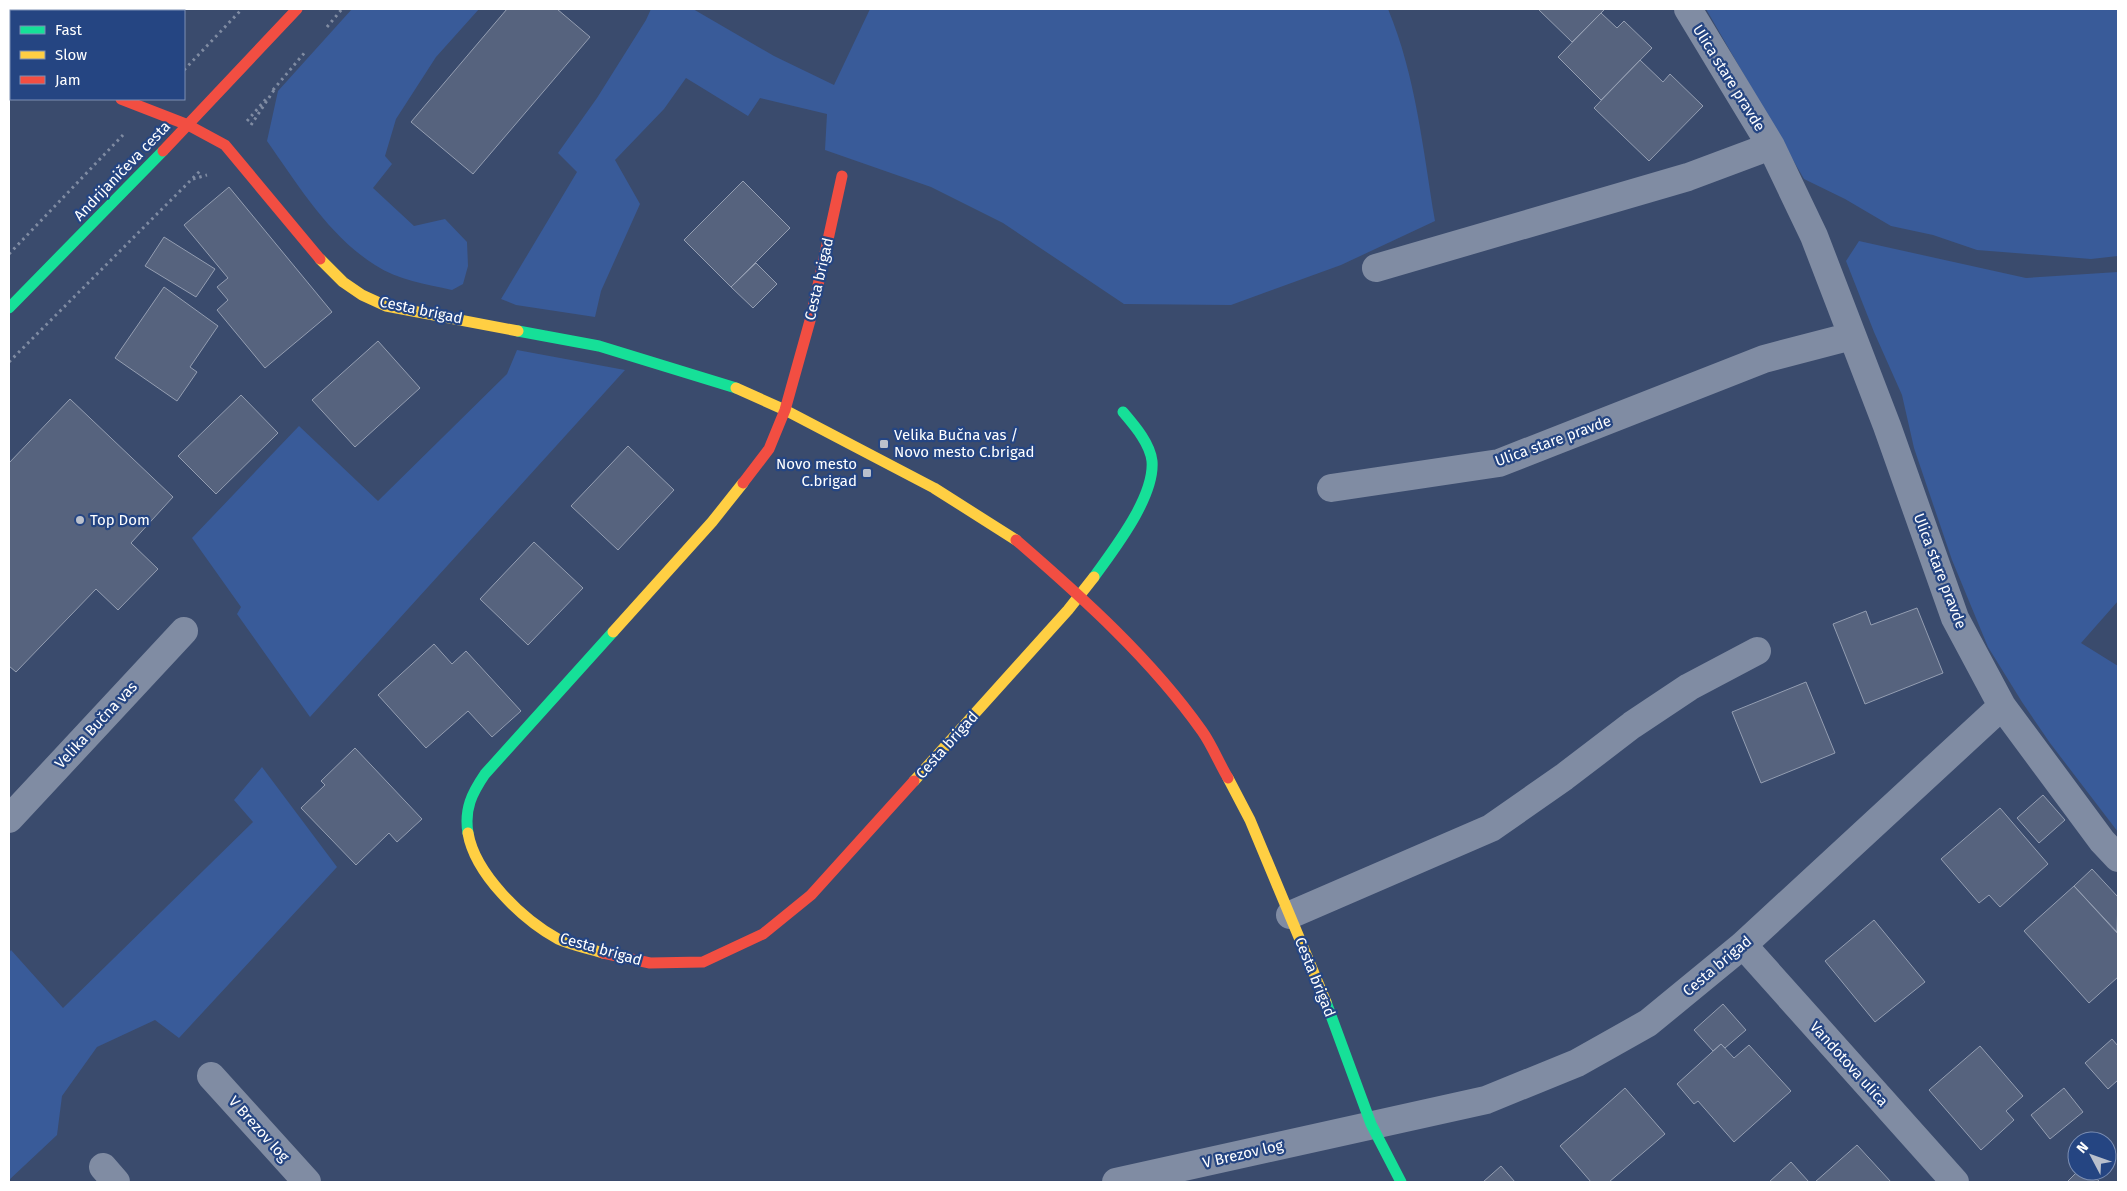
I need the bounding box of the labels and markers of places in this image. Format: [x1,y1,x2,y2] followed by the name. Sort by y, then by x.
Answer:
[894,426,1035,461] place label: Velika Bučna vas / Novo mesto C.brigad
[878,438,890,450] marker: Velika Bučna vas / Novo mesto C.brigad
[776,455,857,490] place label: Novo mesto C.brigad
[861,467,873,479] marker: Novo mesto C.brigad
[90,511,150,529] place label: Top Dom
[74,514,86,526] marker: Top Dom

